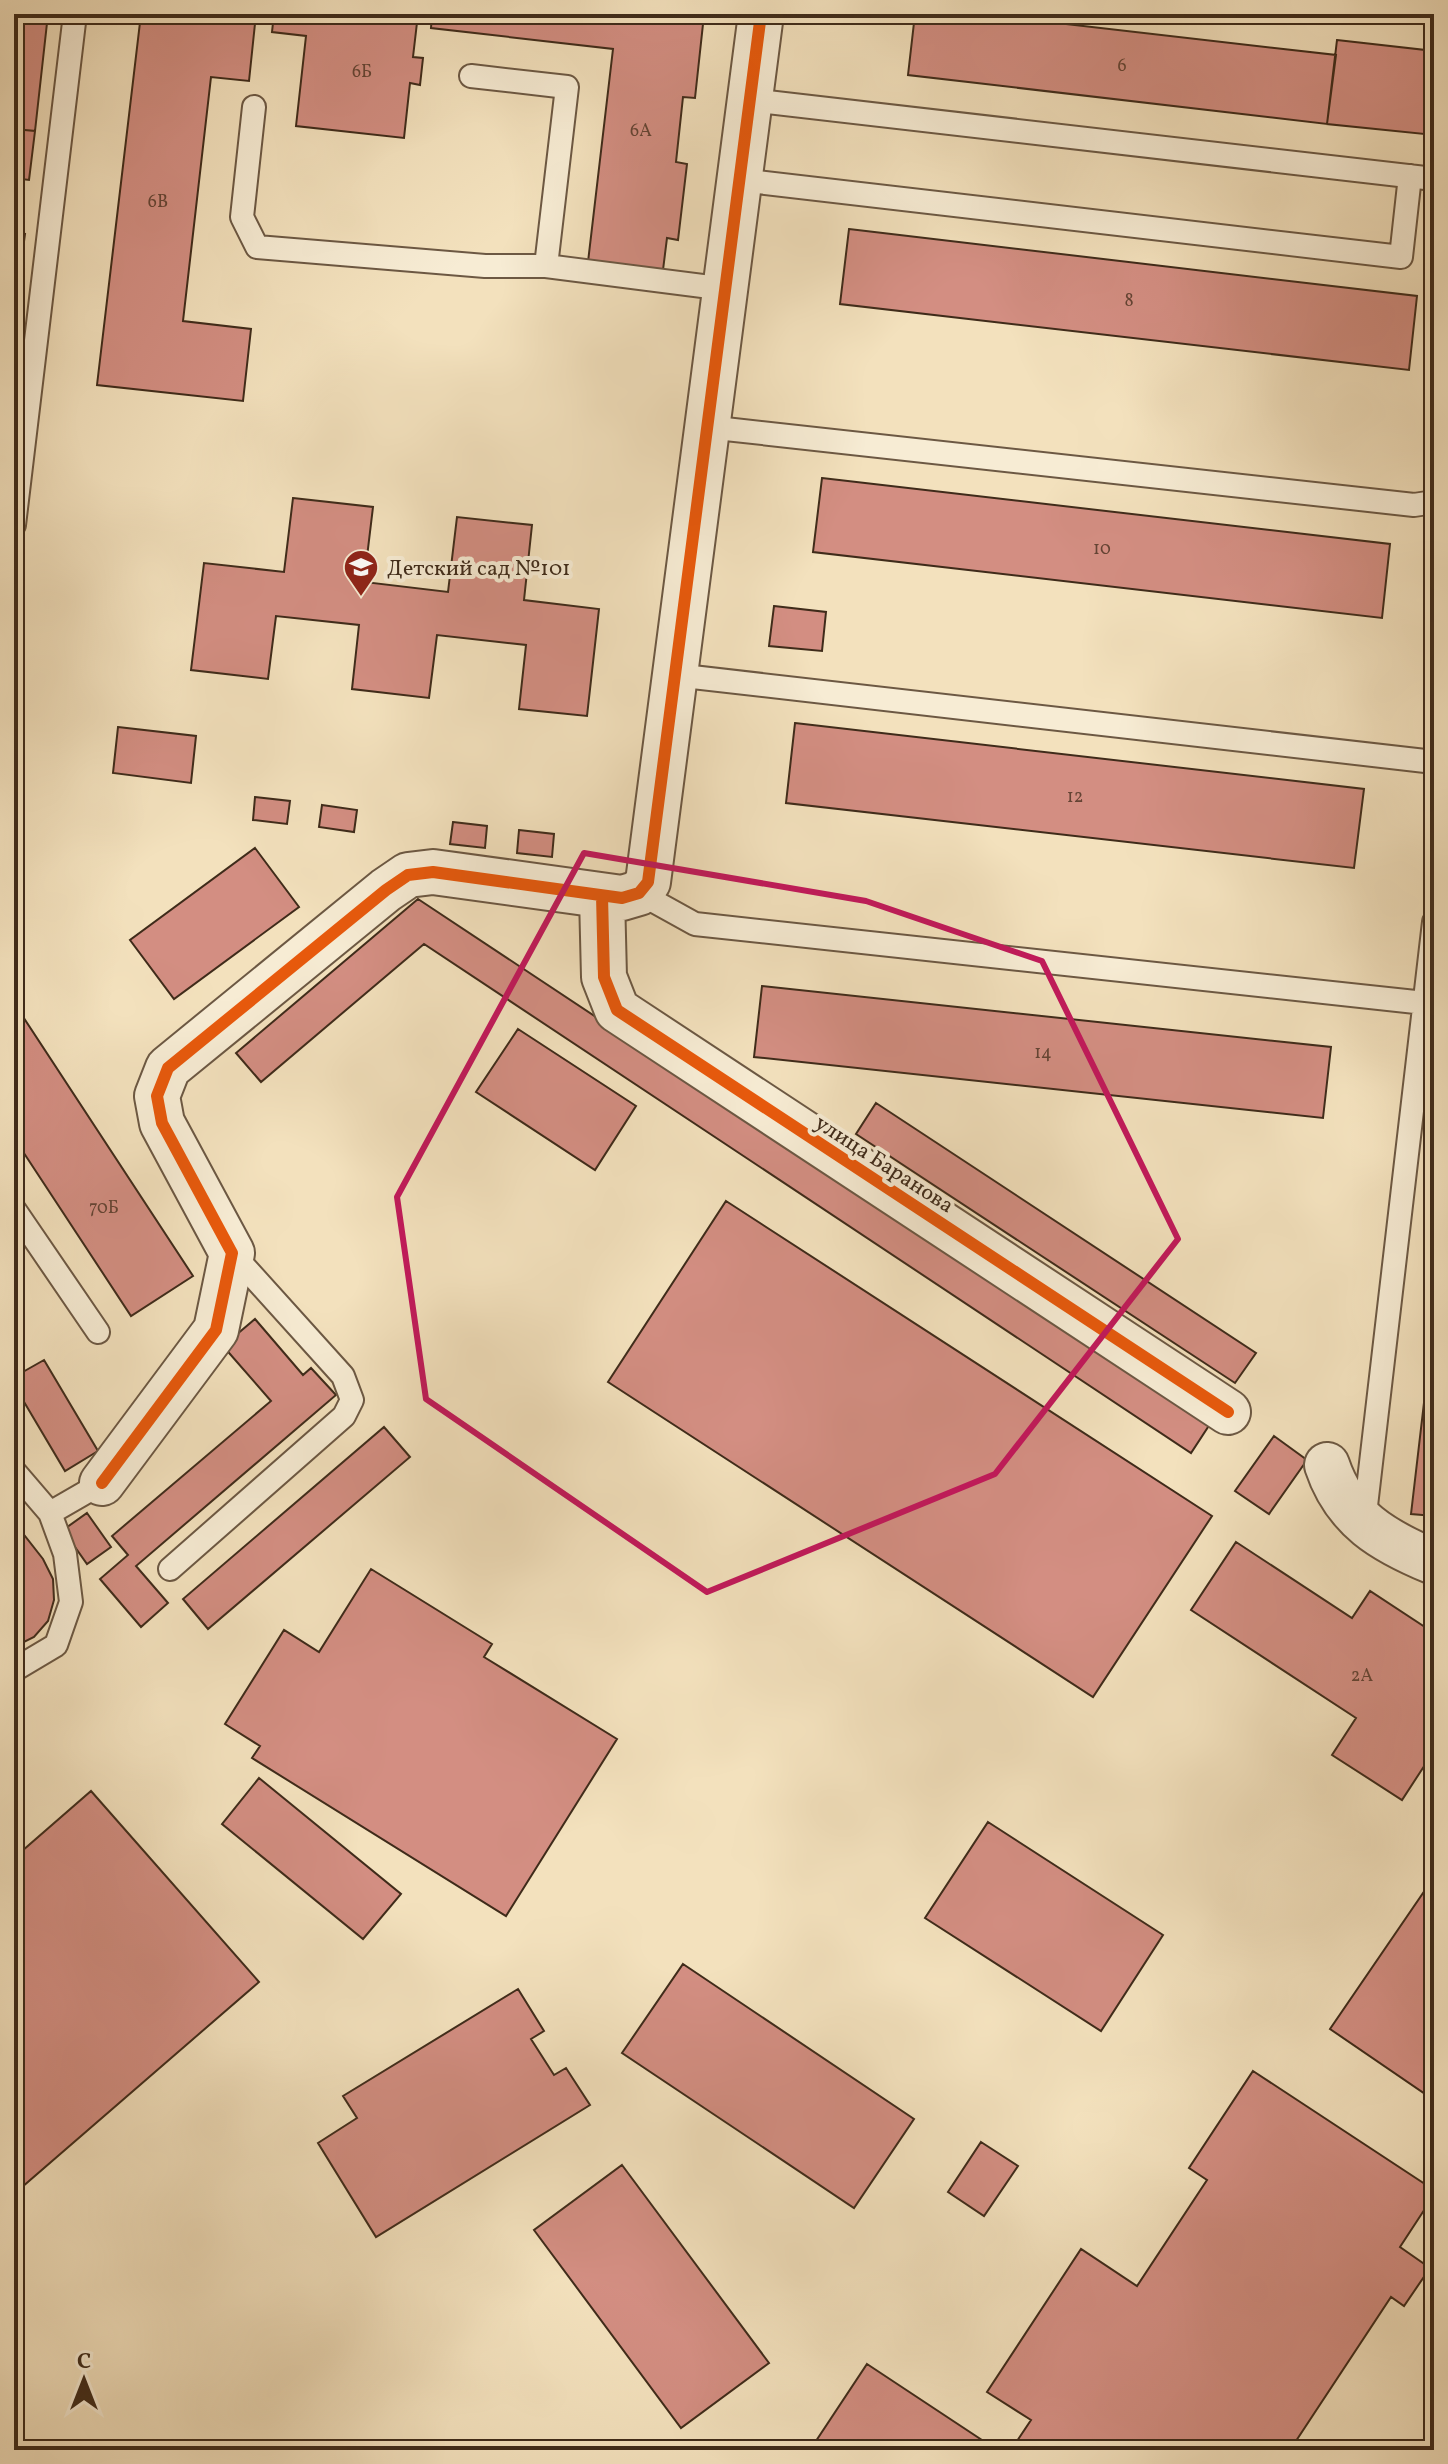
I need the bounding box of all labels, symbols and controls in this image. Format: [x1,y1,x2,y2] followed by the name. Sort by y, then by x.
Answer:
[1117,54,1127,79] house number: 6
[352,60,372,85] house number: 6Б
[630,119,652,144] house number: 6А
[148,190,168,215] house number: 6В
[1124,289,1134,314] house number: 8
[1093,537,1111,562] house number: 10
[342,548,380,598] school or university icon: Детский сад №101
[387,554,571,585] place label: Детский сад №101
[1067,785,1083,810] house number: 12
[1034,1041,1052,1066] house number: 14
[808,1108,959,1222] street label: улица Баранова
[89,1196,119,1221] house number: 70Б
[1351,1664,1373,1689] house number: 2А
[44,2340,124,2420] north arrow
[77,2347,91,2378] text: С

